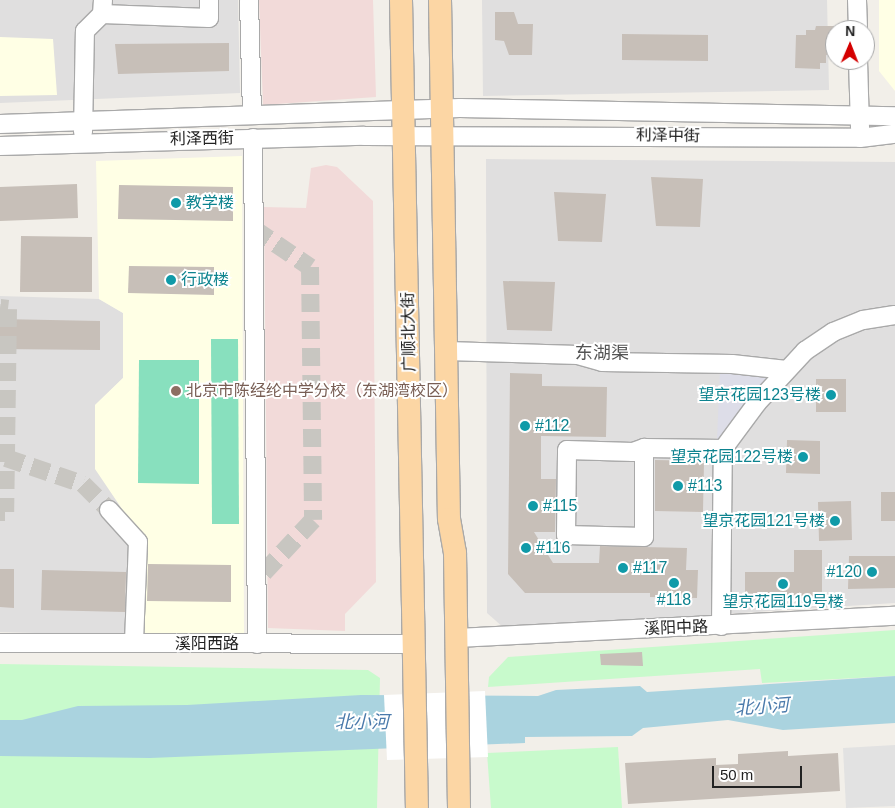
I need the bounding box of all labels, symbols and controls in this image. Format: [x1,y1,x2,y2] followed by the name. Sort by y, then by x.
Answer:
[825,20,875,70] north arrow
[845,23,855,39] text: N
[636,126,700,146] street label: 利泽中街
[170,129,234,149] street label: 利泽西街
[186,193,234,213] place label: 教学楼
[170,197,182,209] marker: 教学楼
[181,270,229,290] place label: 行政楼
[165,274,177,286] marker: 行政楼
[399,292,419,372] street label: 广顺北大街
[575,342,629,364] district label: 东湖渠
[186,381,458,401] place label: 北京市陈经纶中学分校（东湖湾校区）
[170,385,182,397] marker: 北京市陈经纶中学分校（东湖湾校区）
[698,385,821,405] place label: 望京花园123号楼
[825,389,837,401] marker: 望京花园123号楼
[535,416,569,436] place label: #112
[519,420,531,432] marker: #112
[670,447,793,467] place label: 望京花园122号楼
[797,451,809,463] marker: 望京花园122号楼
[688,476,722,496] place label: #113
[672,480,684,492] marker: #113
[543,496,577,516] place label: #115
[527,500,539,512] marker: #115
[702,511,825,531] place label: 望京花园121号楼
[829,515,841,527] marker: 望京花园121号楼
[536,538,570,558] place label: #116
[520,542,532,554] marker: #116
[633,558,667,578] place label: #117
[617,562,629,574] marker: #117
[826,562,862,582] place label: #120
[866,566,878,578] marker: #120
[668,577,680,589] marker: #118
[777,578,789,590] marker: 望京花园119号楼
[657,590,691,610] place label: #118
[722,592,844,612] place label: 望京花园119号楼
[644,617,708,639] street label: 溪阳中路
[175,634,239,654] street label: 溪阳西路
[734,694,790,720] water label: 北小河
[335,711,389,733] water label: 北小河
[715,756,805,788] scale bar
[720,766,753,783] text: 50 m

